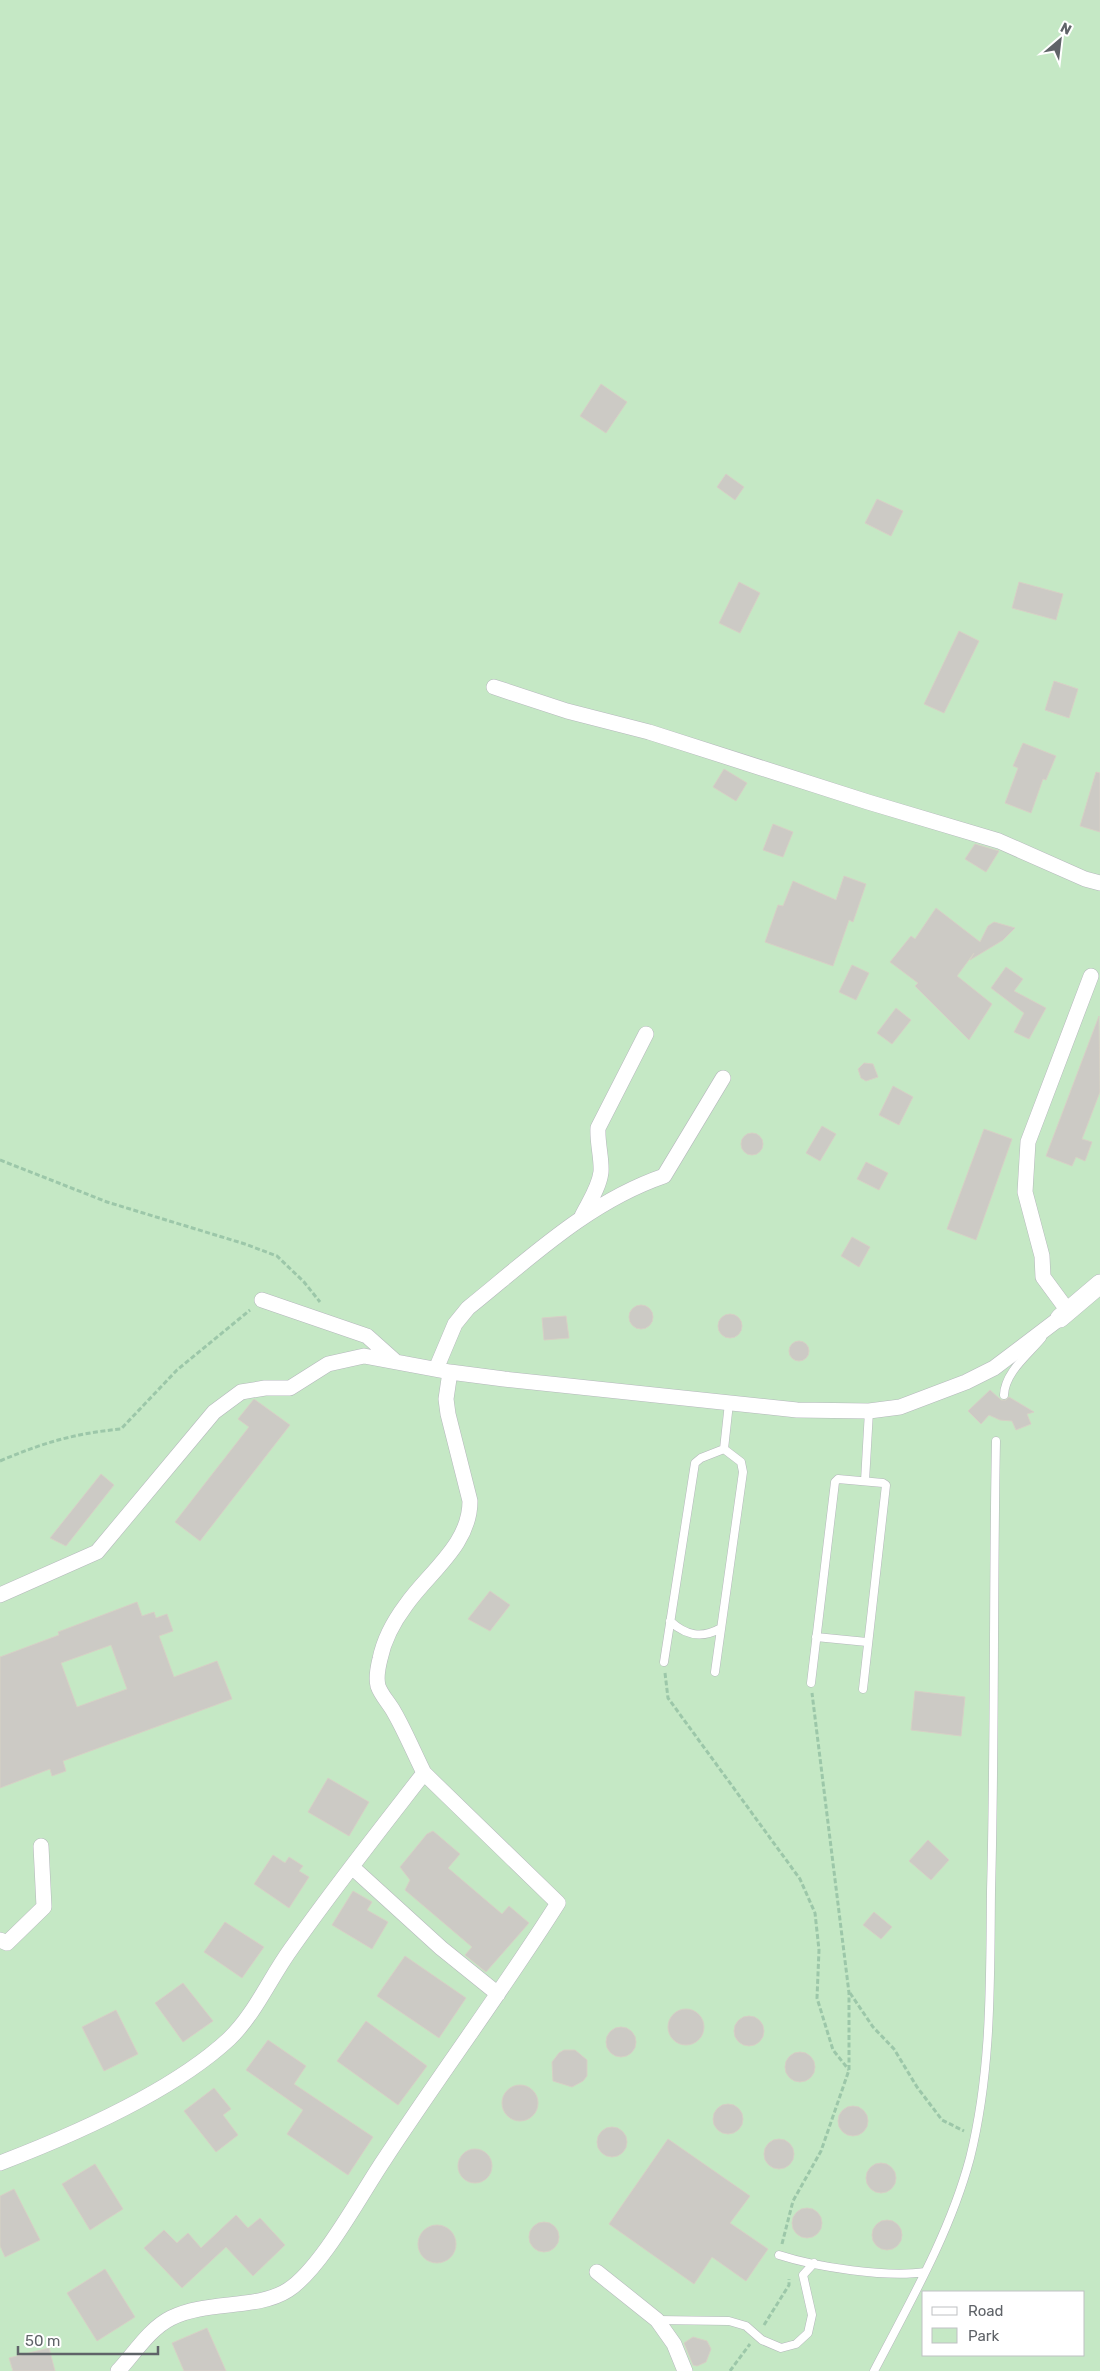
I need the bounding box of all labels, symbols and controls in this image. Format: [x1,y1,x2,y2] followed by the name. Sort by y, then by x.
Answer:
[1035,15,1085,65] north arrow
[1057,19,1074,39] text: N
[922,2291,1085,2356] legend
[968,2302,1004,2320] text: Road
[18,2324,158,2356] scale bar
[968,2327,999,2345] text: Park
[25,2332,60,2350] text: 50 m

